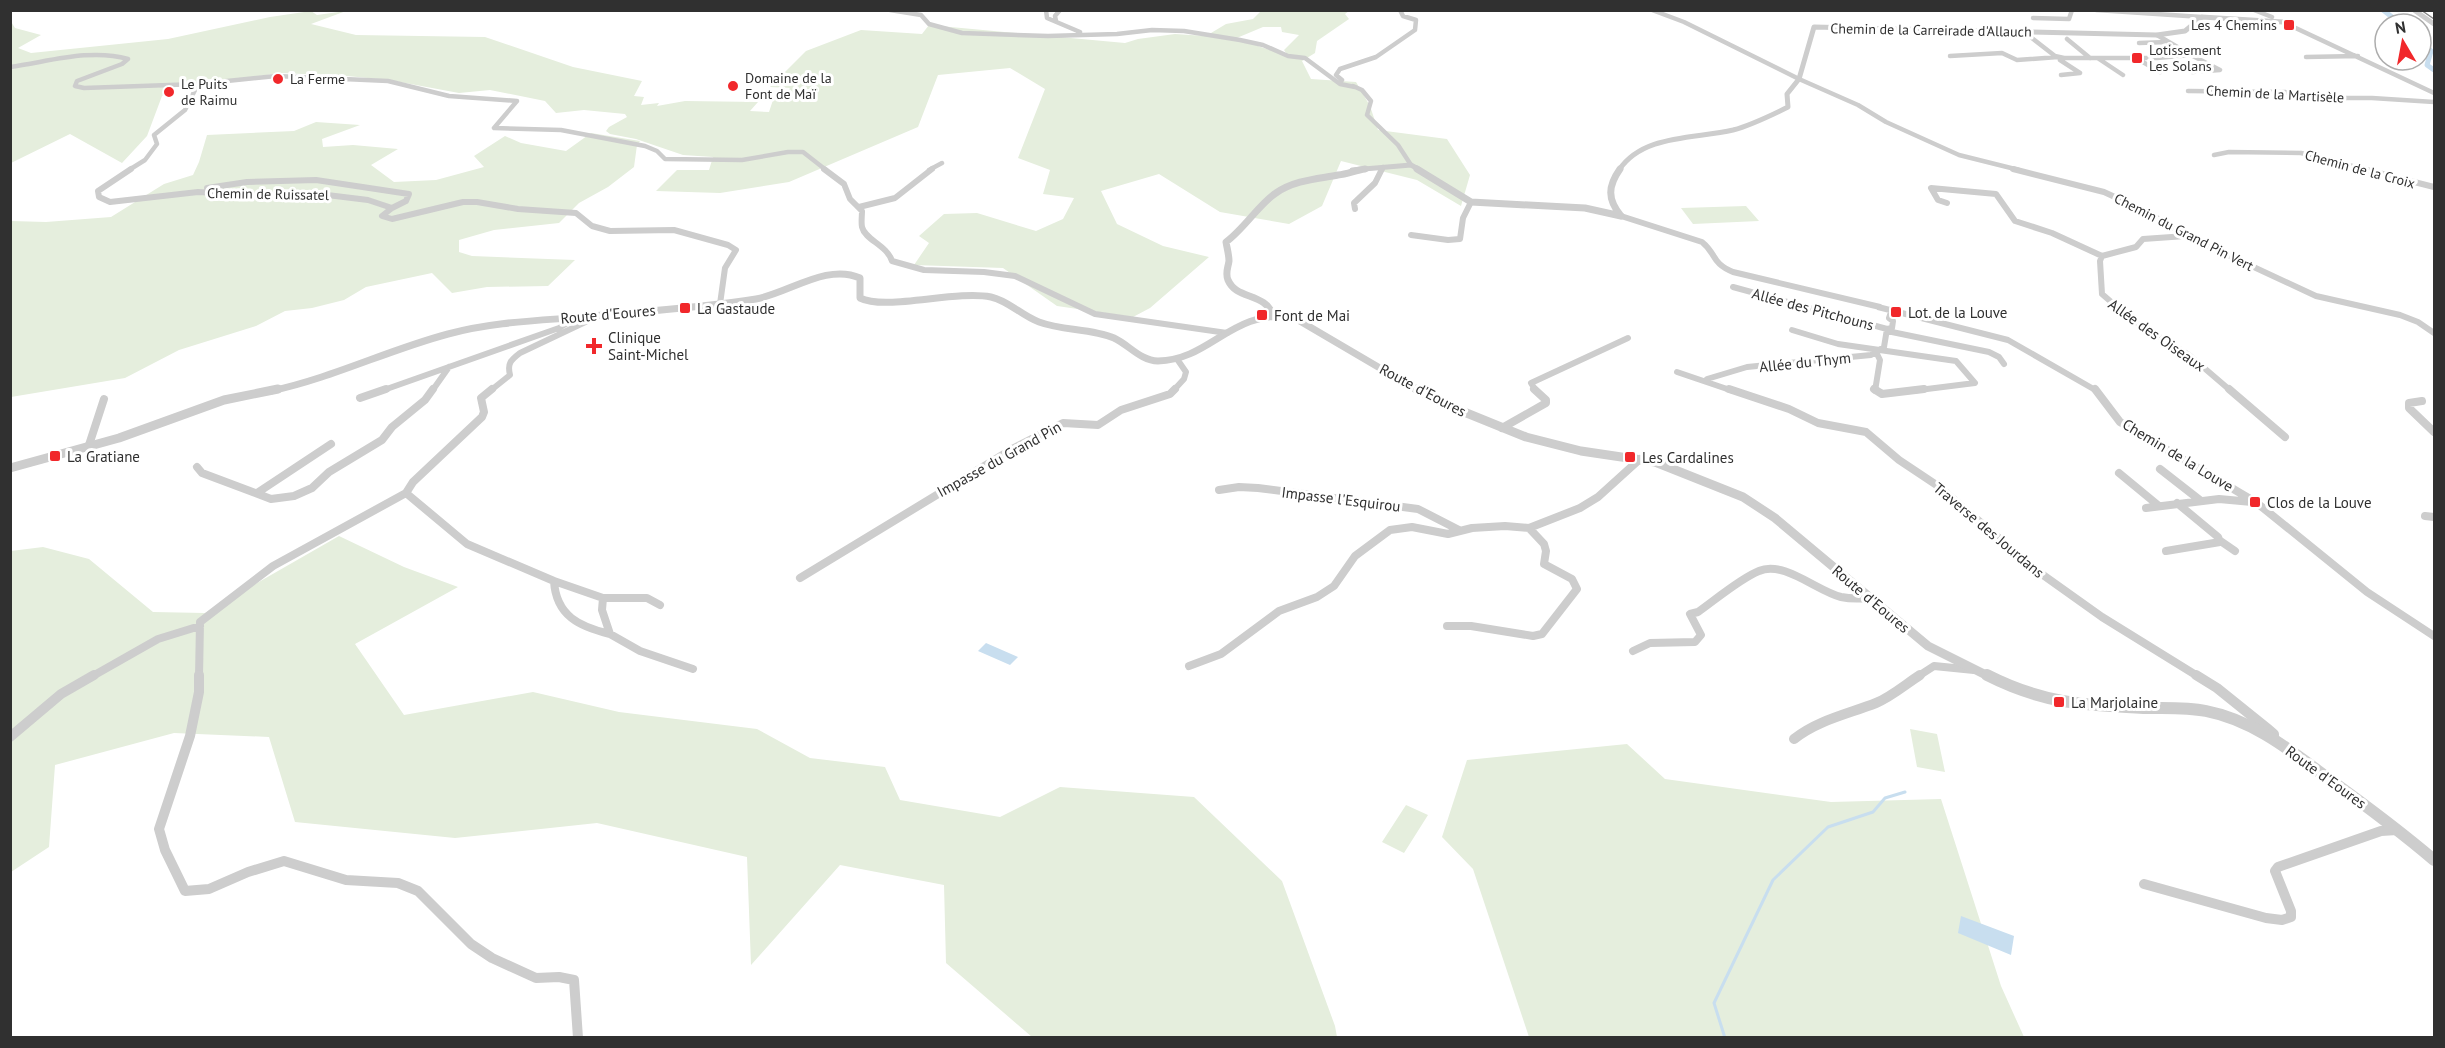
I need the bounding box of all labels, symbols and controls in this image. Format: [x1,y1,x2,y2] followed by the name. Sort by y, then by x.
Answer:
[2373,12,2433,72] north arrow
[2191,16,2277,34] place label: Les 4 Chemins
[2393,16,2407,38] text: N
[2282,18,2296,32] marker: Les 4 Chemins
[1830,19,2032,41] street label: Chemin de la Carreirade d'Allauch
[2149,41,2221,75] place label: Lotissement Les Solans
[2130,51,2144,65] marker: Lotissement Les Solans
[745,69,832,103] place label: Domaine de la Font de Maï
[290,70,345,88] place label: La Ferme
[271,72,285,86] marker: La Ferme
[181,75,237,109] place label: Le Puits de Raimu
[726,79,740,93] marker: Domaine de la Font de Maï
[2205,81,2345,107] street label: Chemin de la Martisèle
[162,85,176,99] marker: Le Puits de Raimu
[2303,146,2417,192] street label: Chemin de la Croix
[207,184,329,204] street label: Chemin de Ruissatel
[2111,189,2257,275] street label: Chemin du Grand Pin Vert
[1750,284,1876,334] street label: Allée des Pitchouns
[2105,294,2209,376] street label: Allée des Oiseaux
[697,299,775,318] place label: La Gastaude
[560,300,656,328] street label: Route d'Eoures
[678,301,692,315] marker: La Gastaude
[1908,303,2007,322] place label: Lot. de la Louve
[1889,305,1903,319] marker: Lot. de la Louve
[1274,306,1350,325] place label: Font de Mai
[1255,308,1269,322] marker: Font de Mai
[608,328,689,364] place label: Clinique Saint-Michel
[585,337,603,355] marker: Clinique Saint-Michel
[1758,348,1852,376] street label: Allée du Thym
[1376,359,1470,421] street label: Route d'Eoures
[2119,414,2237,496] street label: Chemin de la Louve
[934,417,1064,501] street label: Impasse du Grand Pin
[67,447,140,466] place label: La Gratiane
[1642,448,1734,467] place label: Les Cardalines
[48,449,62,463] marker: La Gratiane
[1623,450,1637,464] marker: Les Cardalines
[1930,478,2048,582] street label: Traverse des Jourdans
[1280,482,1402,516] street label: Impasse l'Esquirou
[2267,493,2372,512] place label: Clos de la Louve
[2248,495,2262,509] marker: Clos de la Louve
[1828,561,1914,637] street label: Route d'Eoures
[2071,693,2158,712] place label: La Marjolaine
[2052,695,2066,709] marker: La Marjolaine
[2282,741,2370,813] street label: Route d'Eoures

